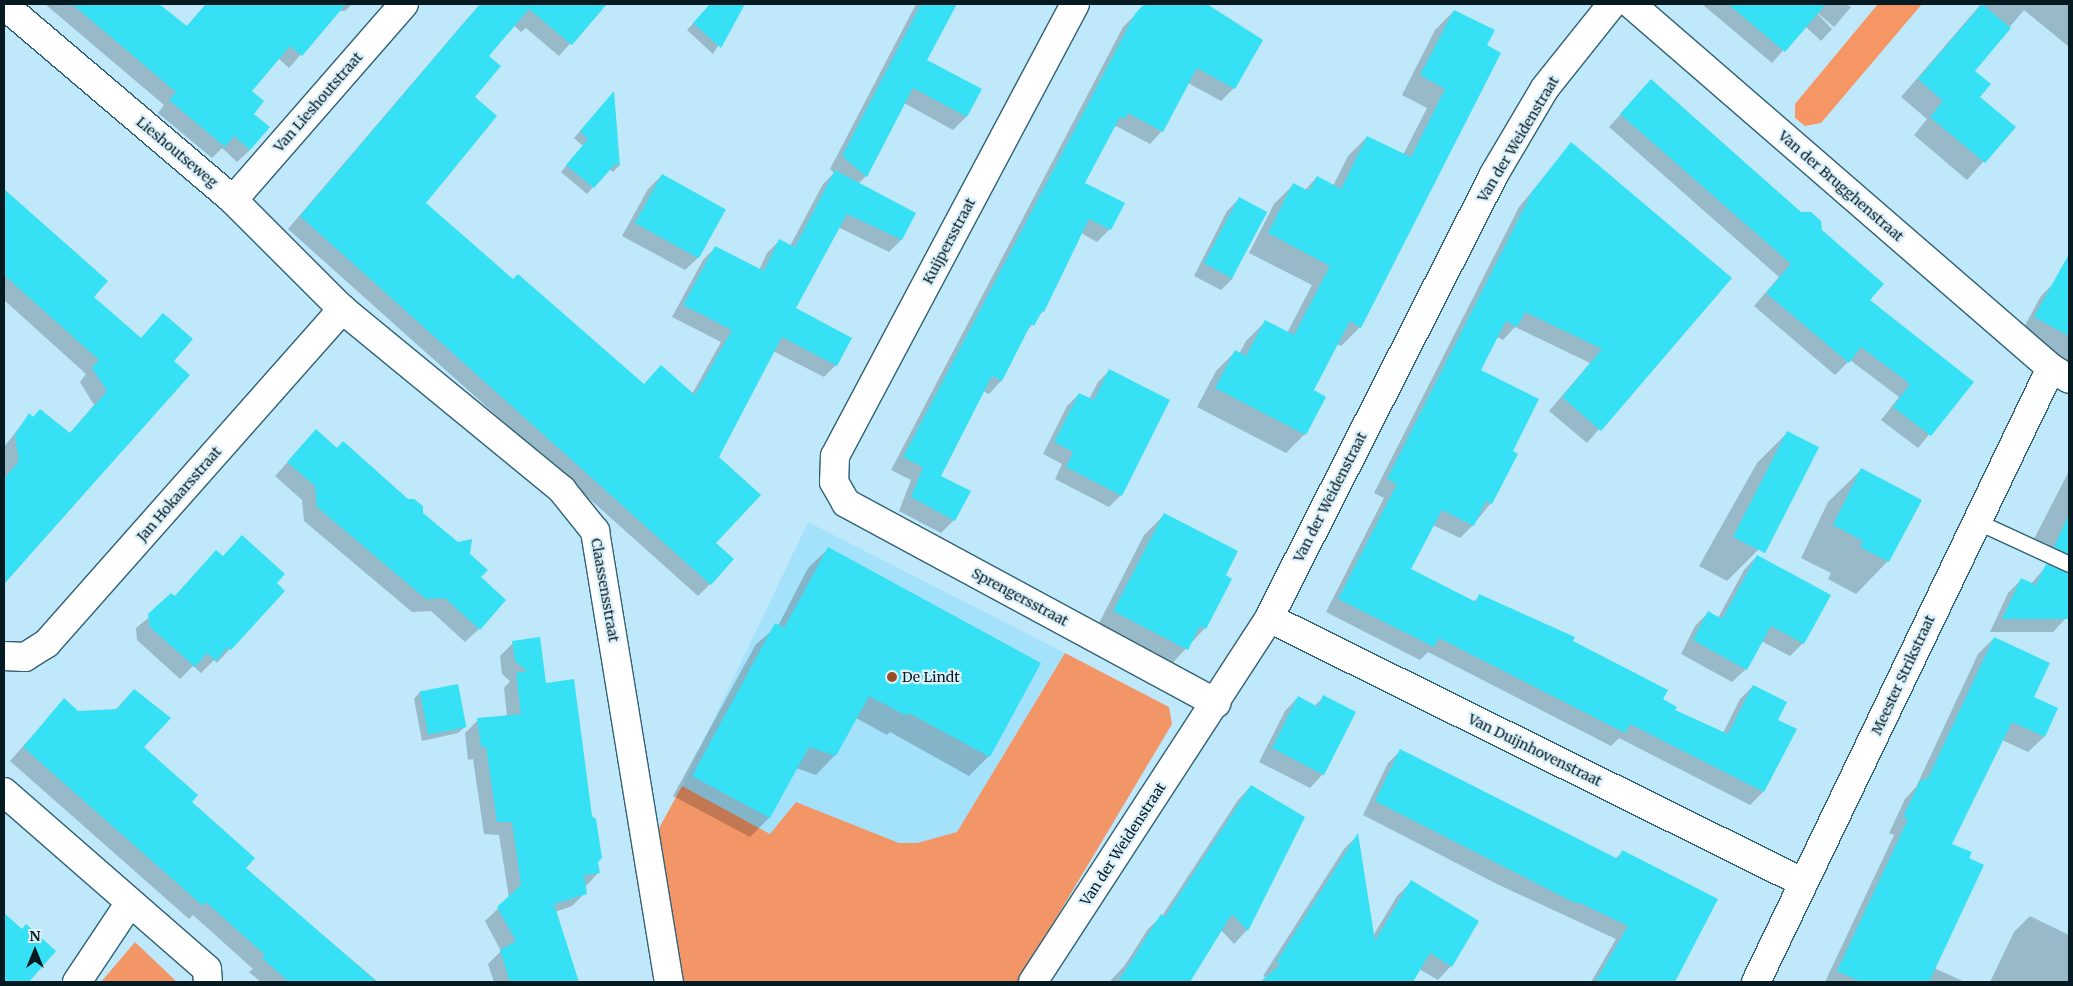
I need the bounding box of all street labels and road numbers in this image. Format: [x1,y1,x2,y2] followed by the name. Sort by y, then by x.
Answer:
[270,49,366,155] street label: Van Lieshoutstraat
[1474,73,1562,205] street label: Van der Weidenstraat
[133,113,221,191] street label: Lieshoutseweg
[1775,127,1907,245] street label: Van der Brugghenstraat
[919,195,979,287] street label: Kuijpersstraat
[1290,429,1370,565] street label: Van der Weidenstraat
[133,443,225,545] street label: Jan Hokaarsstraat
[588,537,622,643] street label: Claassensstraat
[969,565,1071,629] street label: Sprengersstraat
[1868,612,1938,738] street label: Meester Strikstraat
[1465,710,1605,790] street label: Van Duijnhovenstraat
[1077,779,1169,909] street label: Van der Weidenstraat

